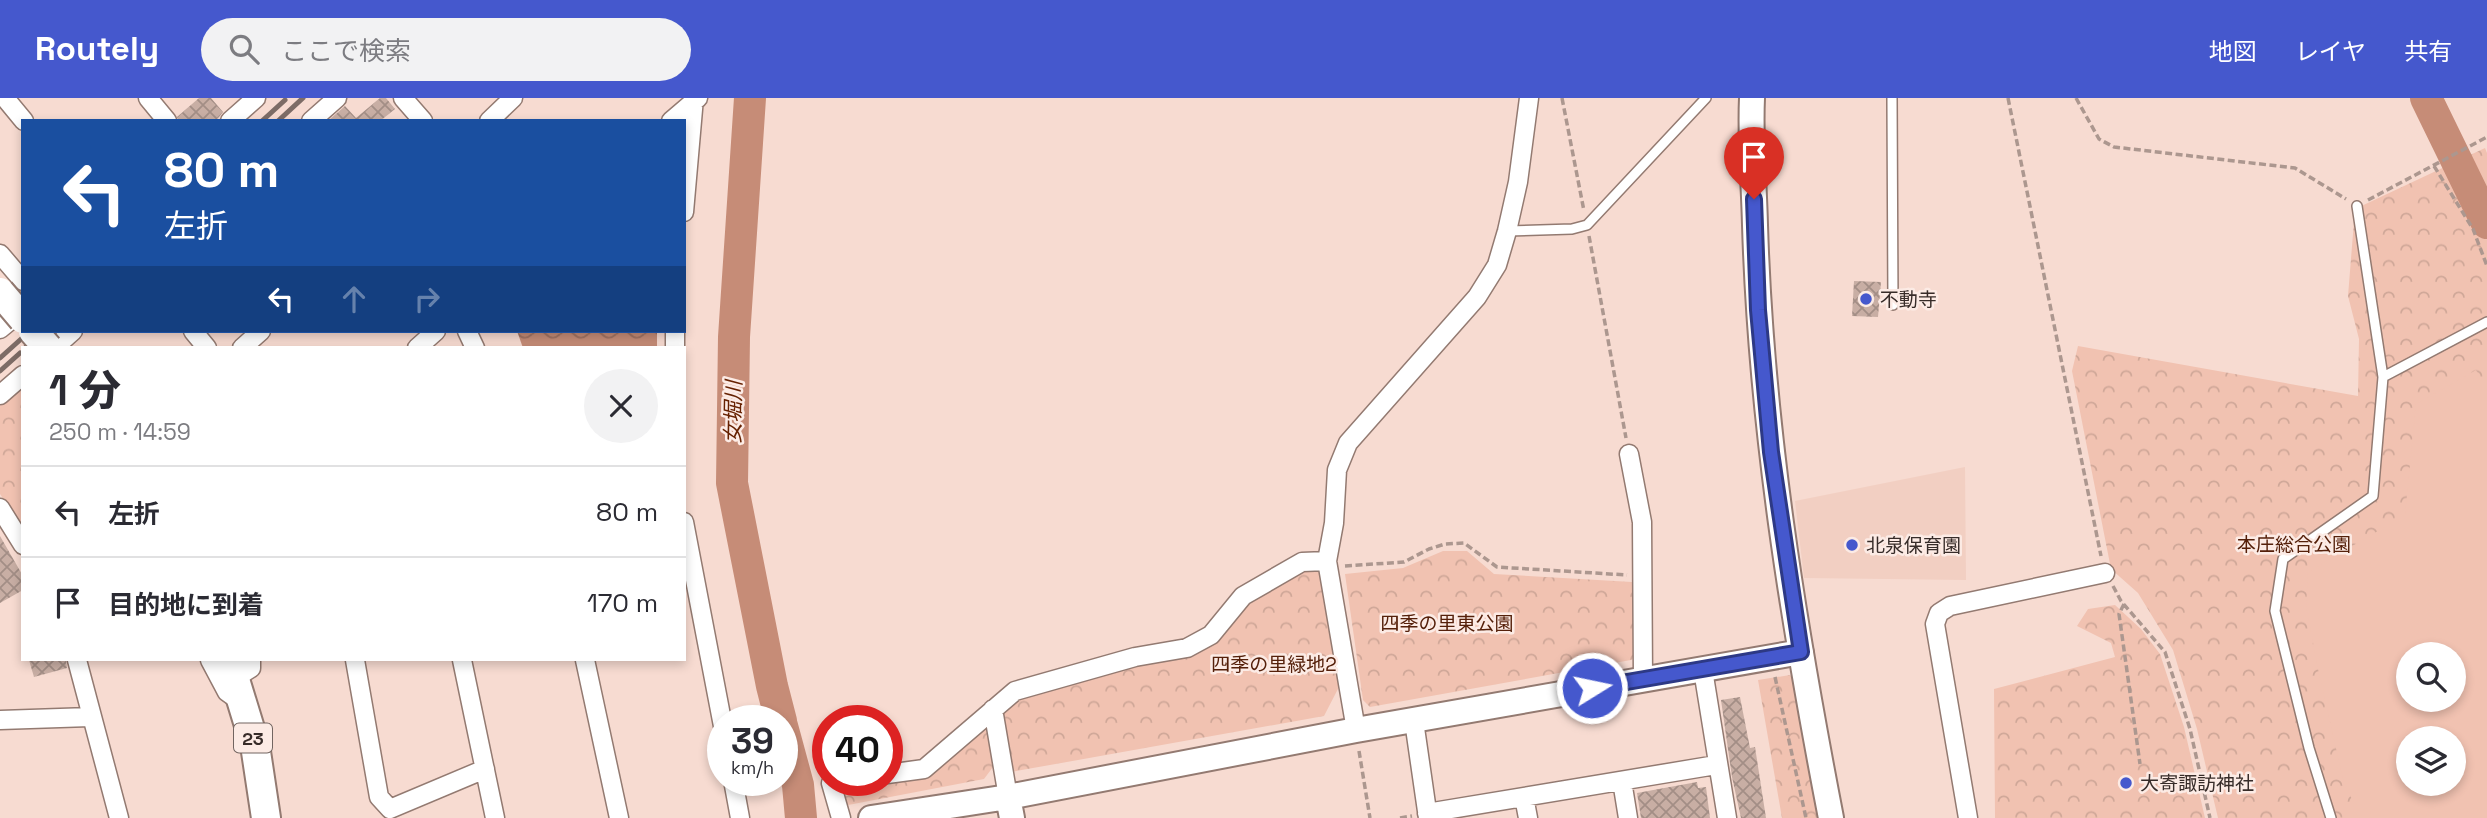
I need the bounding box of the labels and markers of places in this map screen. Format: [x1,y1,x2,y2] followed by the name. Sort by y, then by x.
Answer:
[1724,127,1784,199] pin
[1880,287,1937,312] place label: 不動寺
[1858,291,1874,307] marker: 不動寺
[1866,533,1961,558] place label: 北泉保育園
[1844,537,1860,553] marker: 北泉保育園
[2140,771,2254,796] place label: 大寄諏訪神社
[2118,775,2134,791] marker: 大寄諏訪神社

